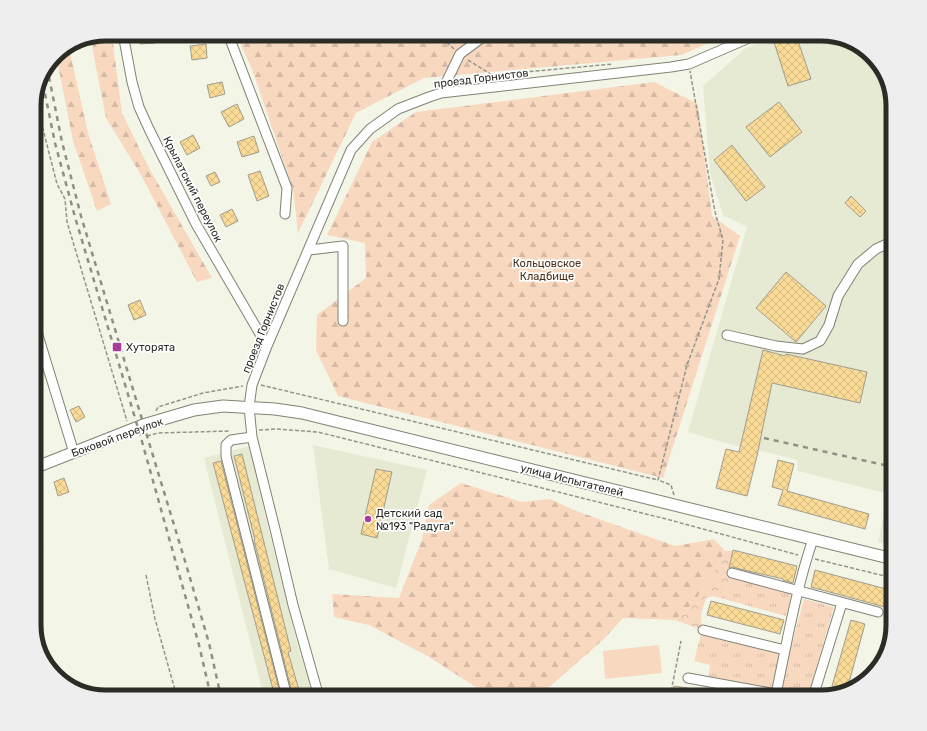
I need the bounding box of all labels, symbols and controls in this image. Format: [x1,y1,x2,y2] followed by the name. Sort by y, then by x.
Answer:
[433,66,529,91] street label: проезд Горнистов
[160,134,225,244] street label: Крылатский переулок
[513,257,581,283] park label: Кольцовское Кладбище
[240,282,287,375] street label: проезд Горнистов
[111,341,123,353] marker: Хуторята
[126,341,175,354] place label: Хуторята
[70,415,165,460] street label: Боковой переулок
[519,461,625,500] street label: улица Испытателей
[376,507,454,533] place label: Детский сад №193 "Радуга"
[363,514,373,524] marker: Детский сад №193 "Радуга"

